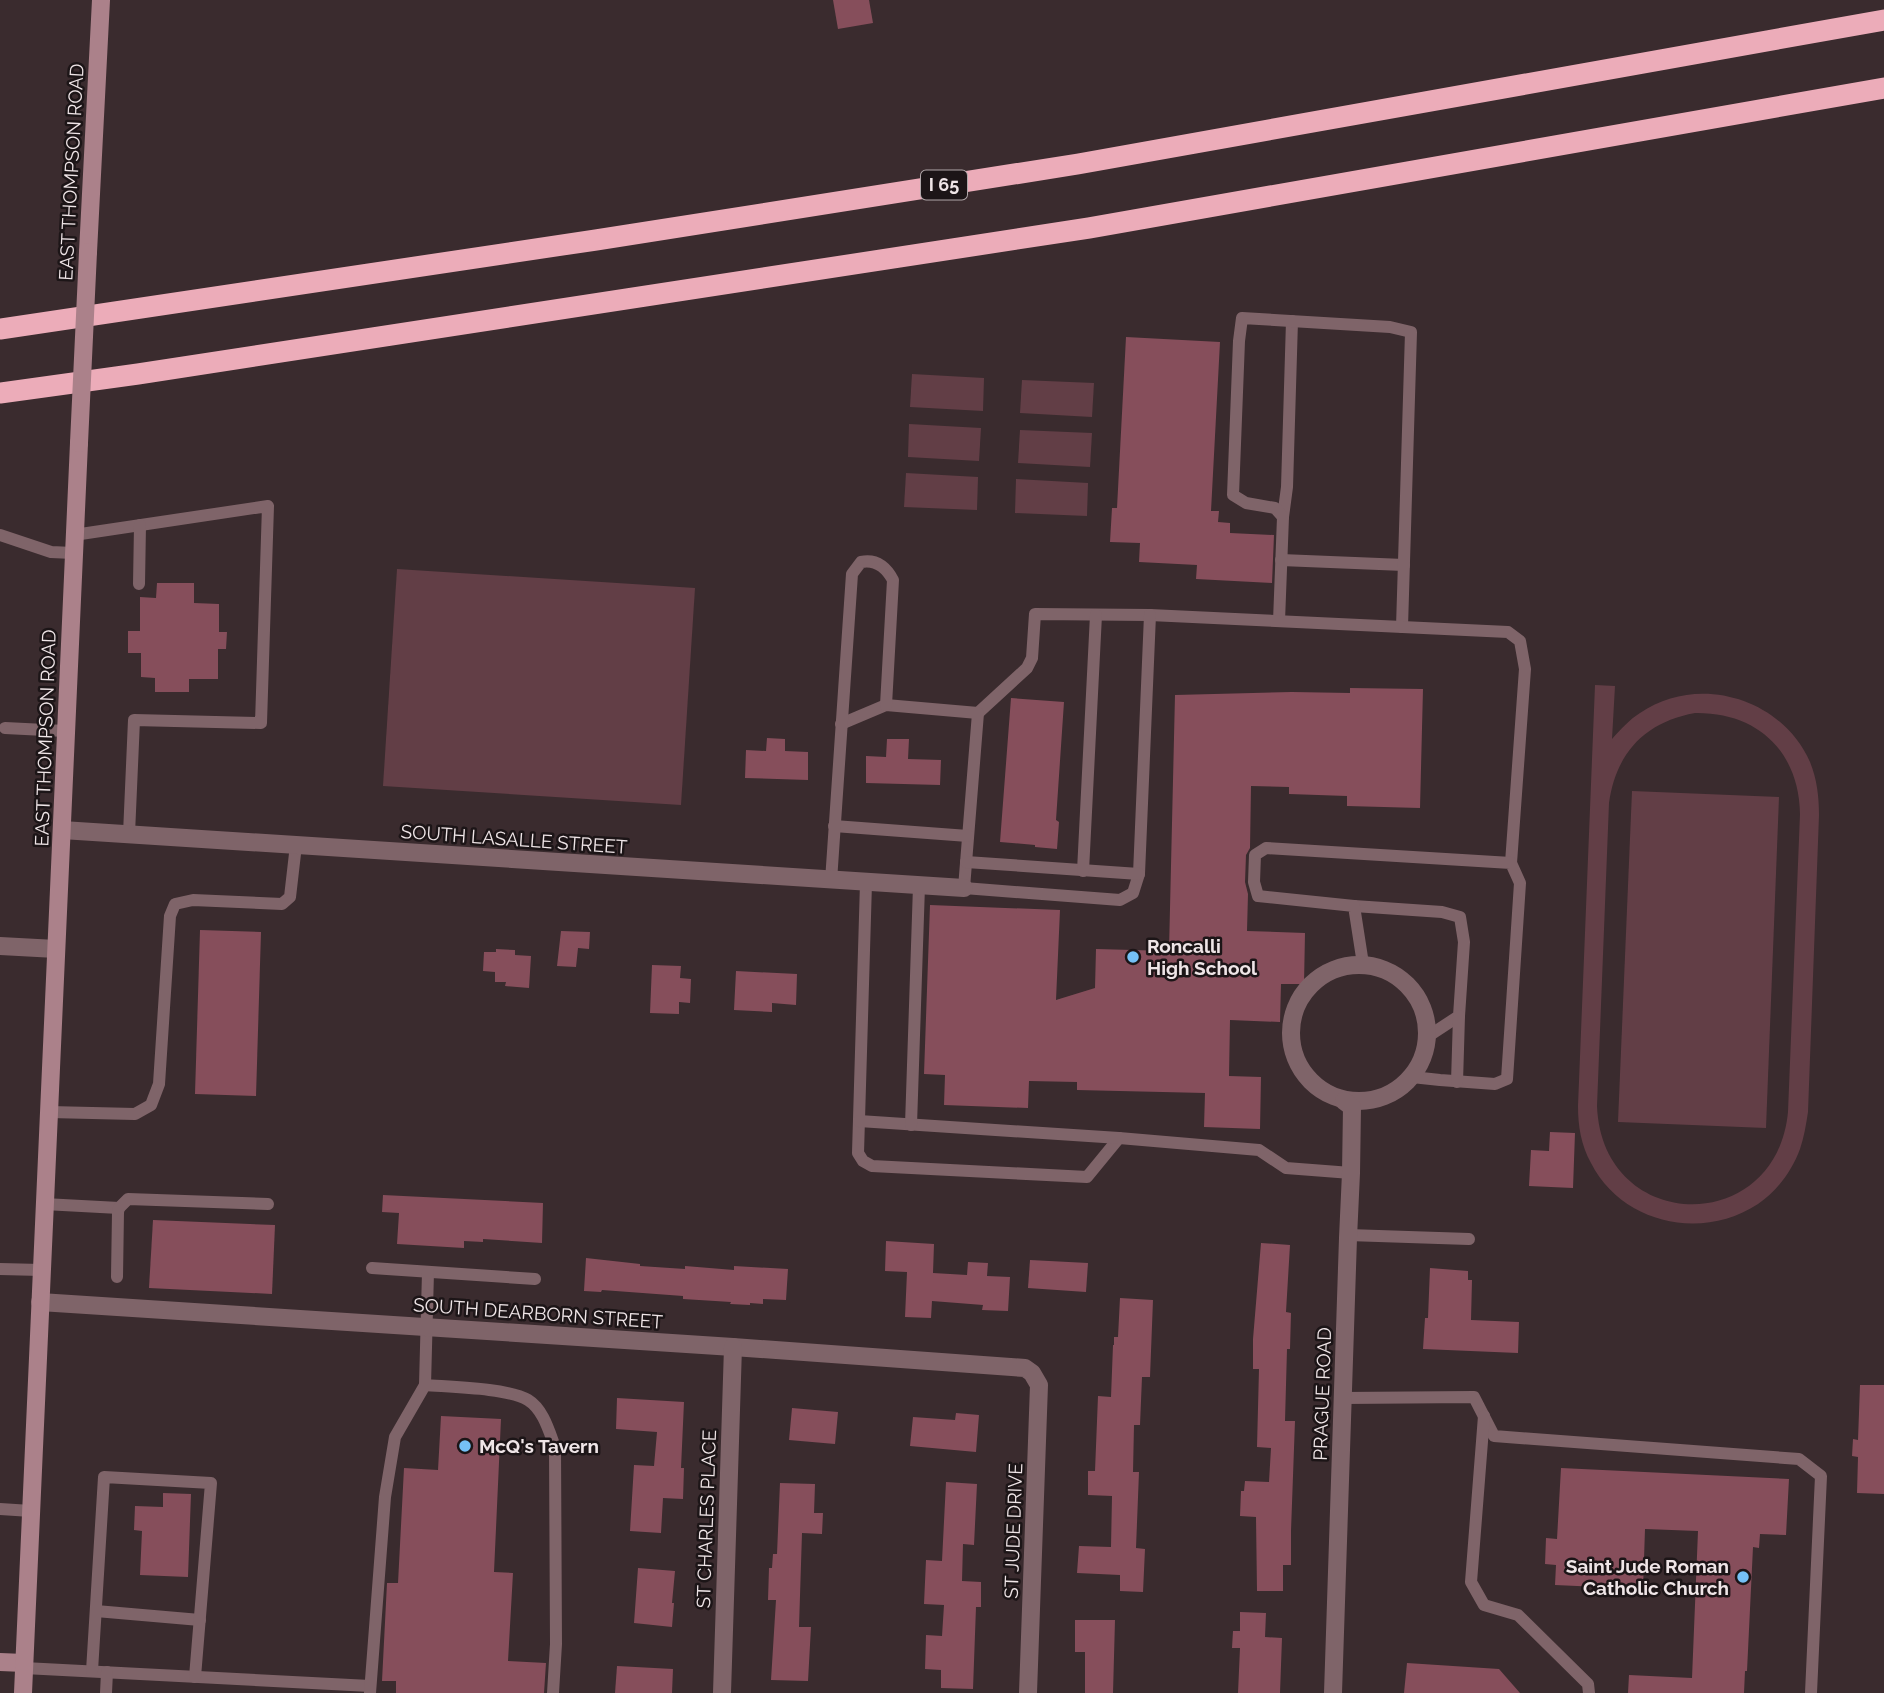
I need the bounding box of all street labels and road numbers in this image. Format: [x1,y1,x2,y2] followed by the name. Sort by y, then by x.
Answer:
[54,63,88,281] street label: EAST THOMPSON ROAD
[921,170,967,200] road number: I 65
[30,629,60,847] street label: EAST THOMPSON ROAD
[400,820,629,858] street label: SOUTH LASALLE STREET
[412,1293,664,1333] street label: SOUTH DEARBORN STREET
[1309,1327,1335,1461] street label: PRAGUE ROAD
[692,1429,720,1609] street label: ST CHARLES PLACE
[1000,1463,1026,1599] street label: ST JUDE DRIVE

